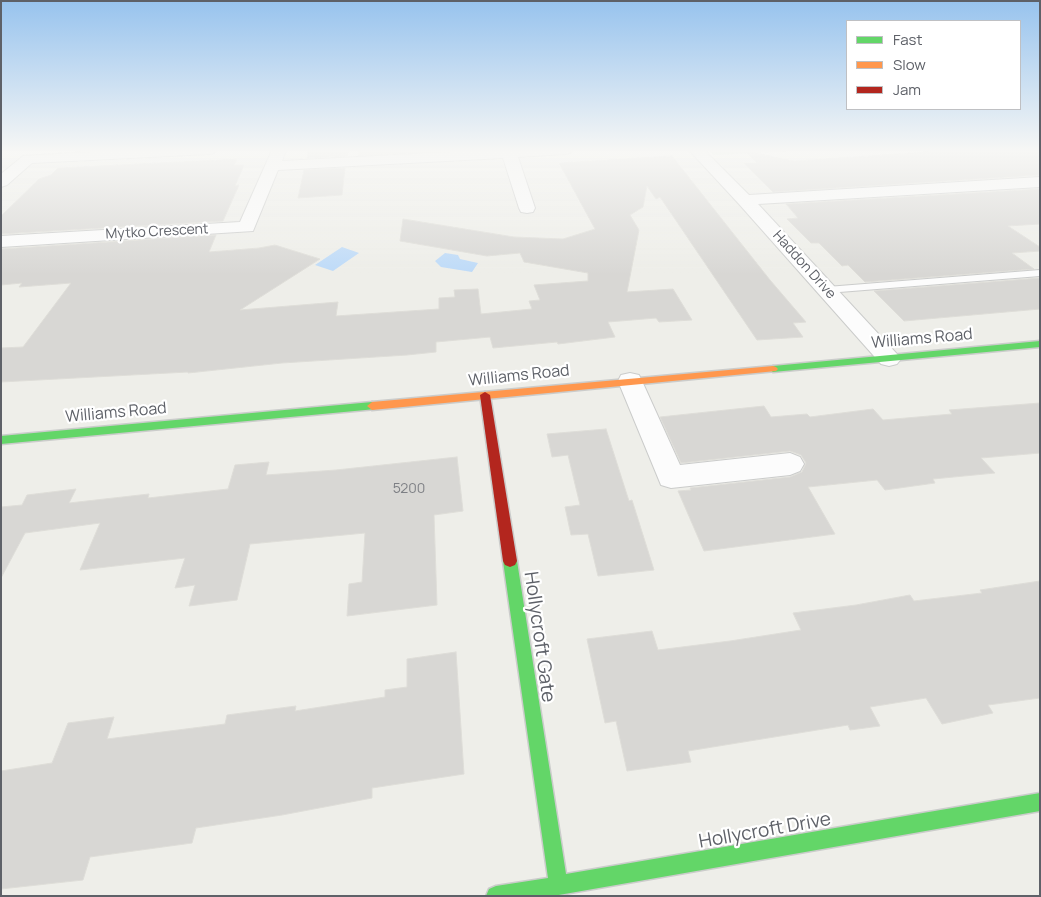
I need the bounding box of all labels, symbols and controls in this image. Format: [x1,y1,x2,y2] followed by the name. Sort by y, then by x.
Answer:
[846,20,1021,110] legend
[893,29,922,50] text: Fast
[893,54,926,75] text: Slow
[893,79,921,100] text: Jam
[105,221,209,243] street label: Mytko Crescent
[769,227,839,303] street label: Haddon Drive
[871,325,973,353] street label: Williams Road
[467,361,571,391] street label: Williams Road
[65,399,167,427] street label: Williams Road
[393,481,425,497] house number: 5200
[519,570,559,704] street label: Hollycroft Gate
[697,808,833,854] street label: Hollycroft Drive

